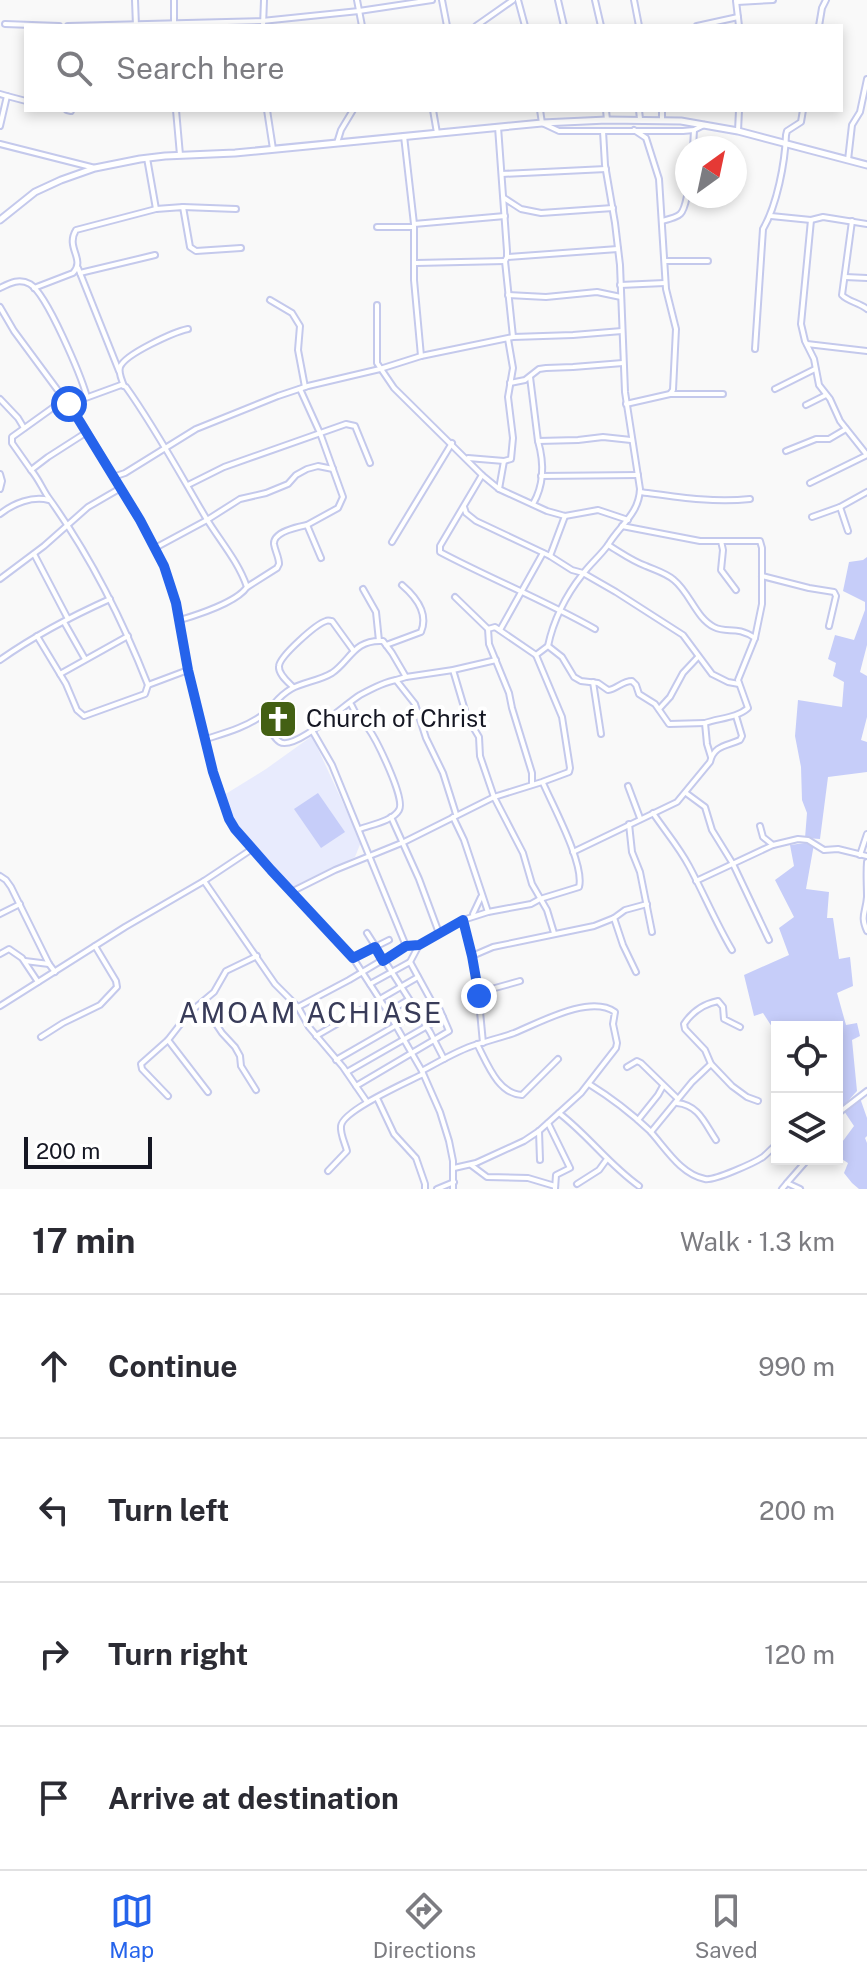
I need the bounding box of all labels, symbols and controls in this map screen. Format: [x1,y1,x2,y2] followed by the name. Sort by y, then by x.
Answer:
[24,24,843,112] search box
[52,46,96,90] icon: search
[116,50,284,86] text: Search here
[675,136,747,208] north arrow
[51,386,87,422] route start
[257,698,299,740] church icon: Church of Christ
[306,704,487,732] place label: Church of Christ
[461,978,497,1014] route end
[179,996,443,1029] district label: AMOAM ACHIASE
[771,1021,843,1165] map controls
[771,1021,843,1093] button: locate
[771,1093,843,1165] button: layers
[24,1133,152,1169] scale bar
[36,1138,100,1164] text: 200 m
[32,1221,135,1261] text: 17 min
[680,1226,835,1257] text: Walk · 1.3 km
[32,1344,76,1388] icon: ahead
[108,1348,238,1384] text: Continue
[758,1351,835,1382] text: 990 m
[32,1488,76,1532] icon: left
[108,1492,229,1528] text: Turn left
[759,1495,835,1526] text: 200 m
[32,1632,76,1676] icon: right
[108,1636,248,1672] text: Turn right
[764,1639,835,1670] text: 120 m
[32,1776,76,1820] icon: arrive
[108,1780,399,1816] text: Arrive at destination
[109,1889,154,1963] tab: Map
[373,1889,476,1963] tab: Directions
[695,1889,758,1963] tab: Saved

